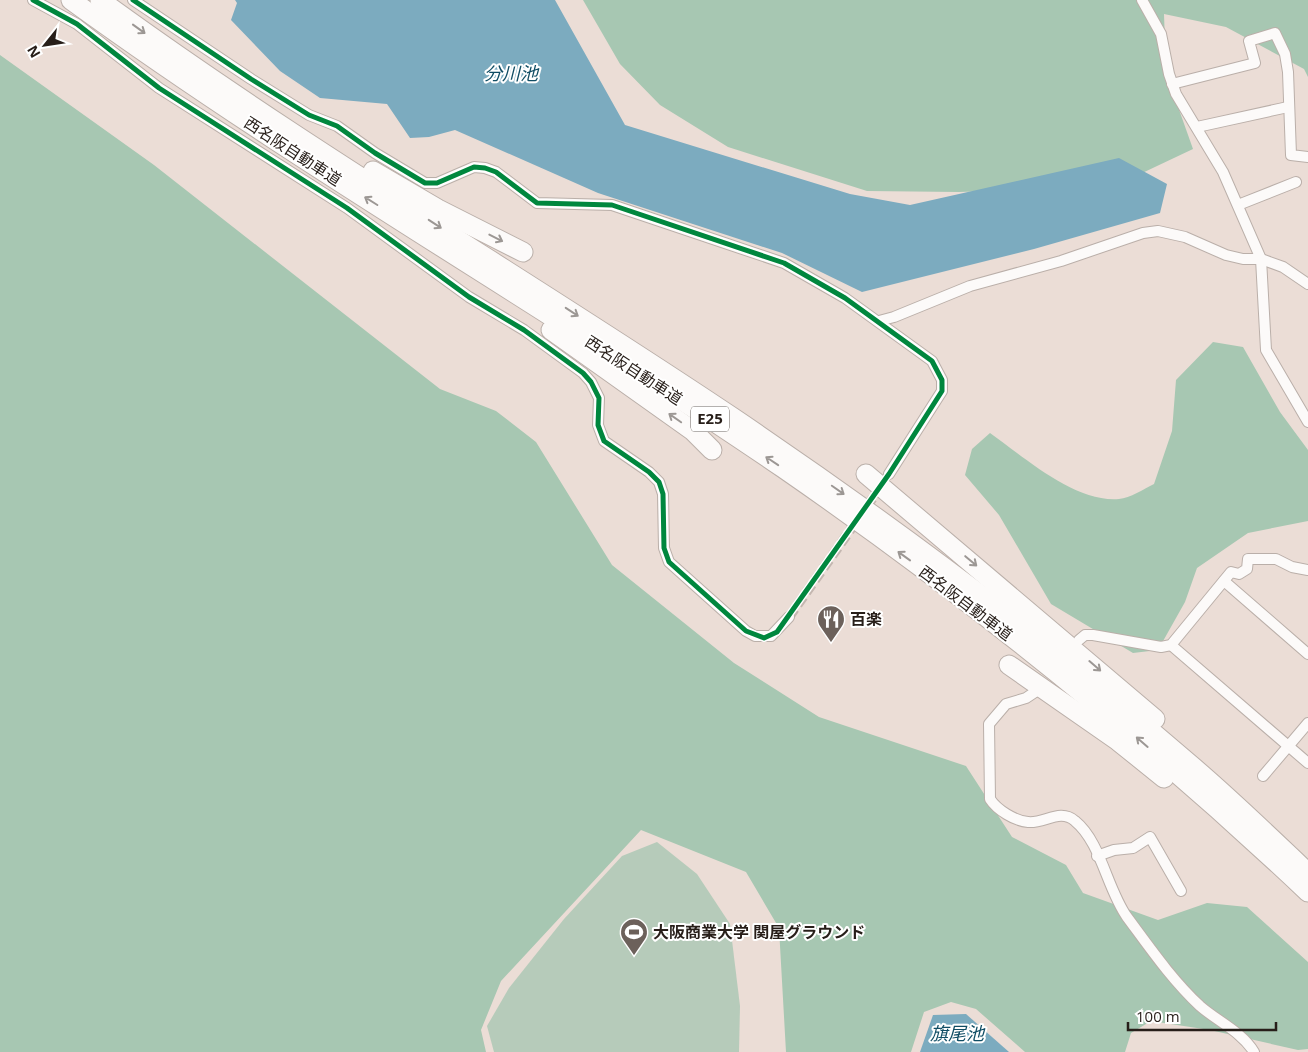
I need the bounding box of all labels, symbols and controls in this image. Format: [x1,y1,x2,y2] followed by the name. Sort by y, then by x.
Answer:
[20,20,70,70] north arrow
[132,24,146,34] one-way arrow
[22,42,44,61] text: N
[484,61,540,85] water label: 分川池
[240,111,346,191] street label: 西名阪自動車道
[365,196,379,206] one-way arrow
[428,220,442,230] one-way arrow
[488,233,503,243] one-way arrow
[564,308,578,318] one-way arrow
[581,330,687,410] street label: 西名阪自動車道
[691,406,729,432] road number: E25
[669,413,683,423] one-way arrow
[765,456,779,466] one-way arrow
[831,485,845,495] one-way arrow
[897,551,911,561] one-way arrow
[965,555,978,567] one-way arrow
[915,561,1017,645] street label: 西名阪自動車道
[816,604,846,643] restaurant icon: 百楽
[850,608,882,630] place label: 百楽
[1088,661,1101,672] one-way arrow
[1135,737,1148,748] one-way arrow
[619,917,649,956] sports icon: 大阪商業大学 関屋グラウンド
[653,921,865,943] place label: 大阪商業大学 関屋グラウンド
[1128,1000,1276,1032] scale bar
[1136,1006,1180,1026] text: 100 m
[930,1021,986,1045] water label: 旗尾池

